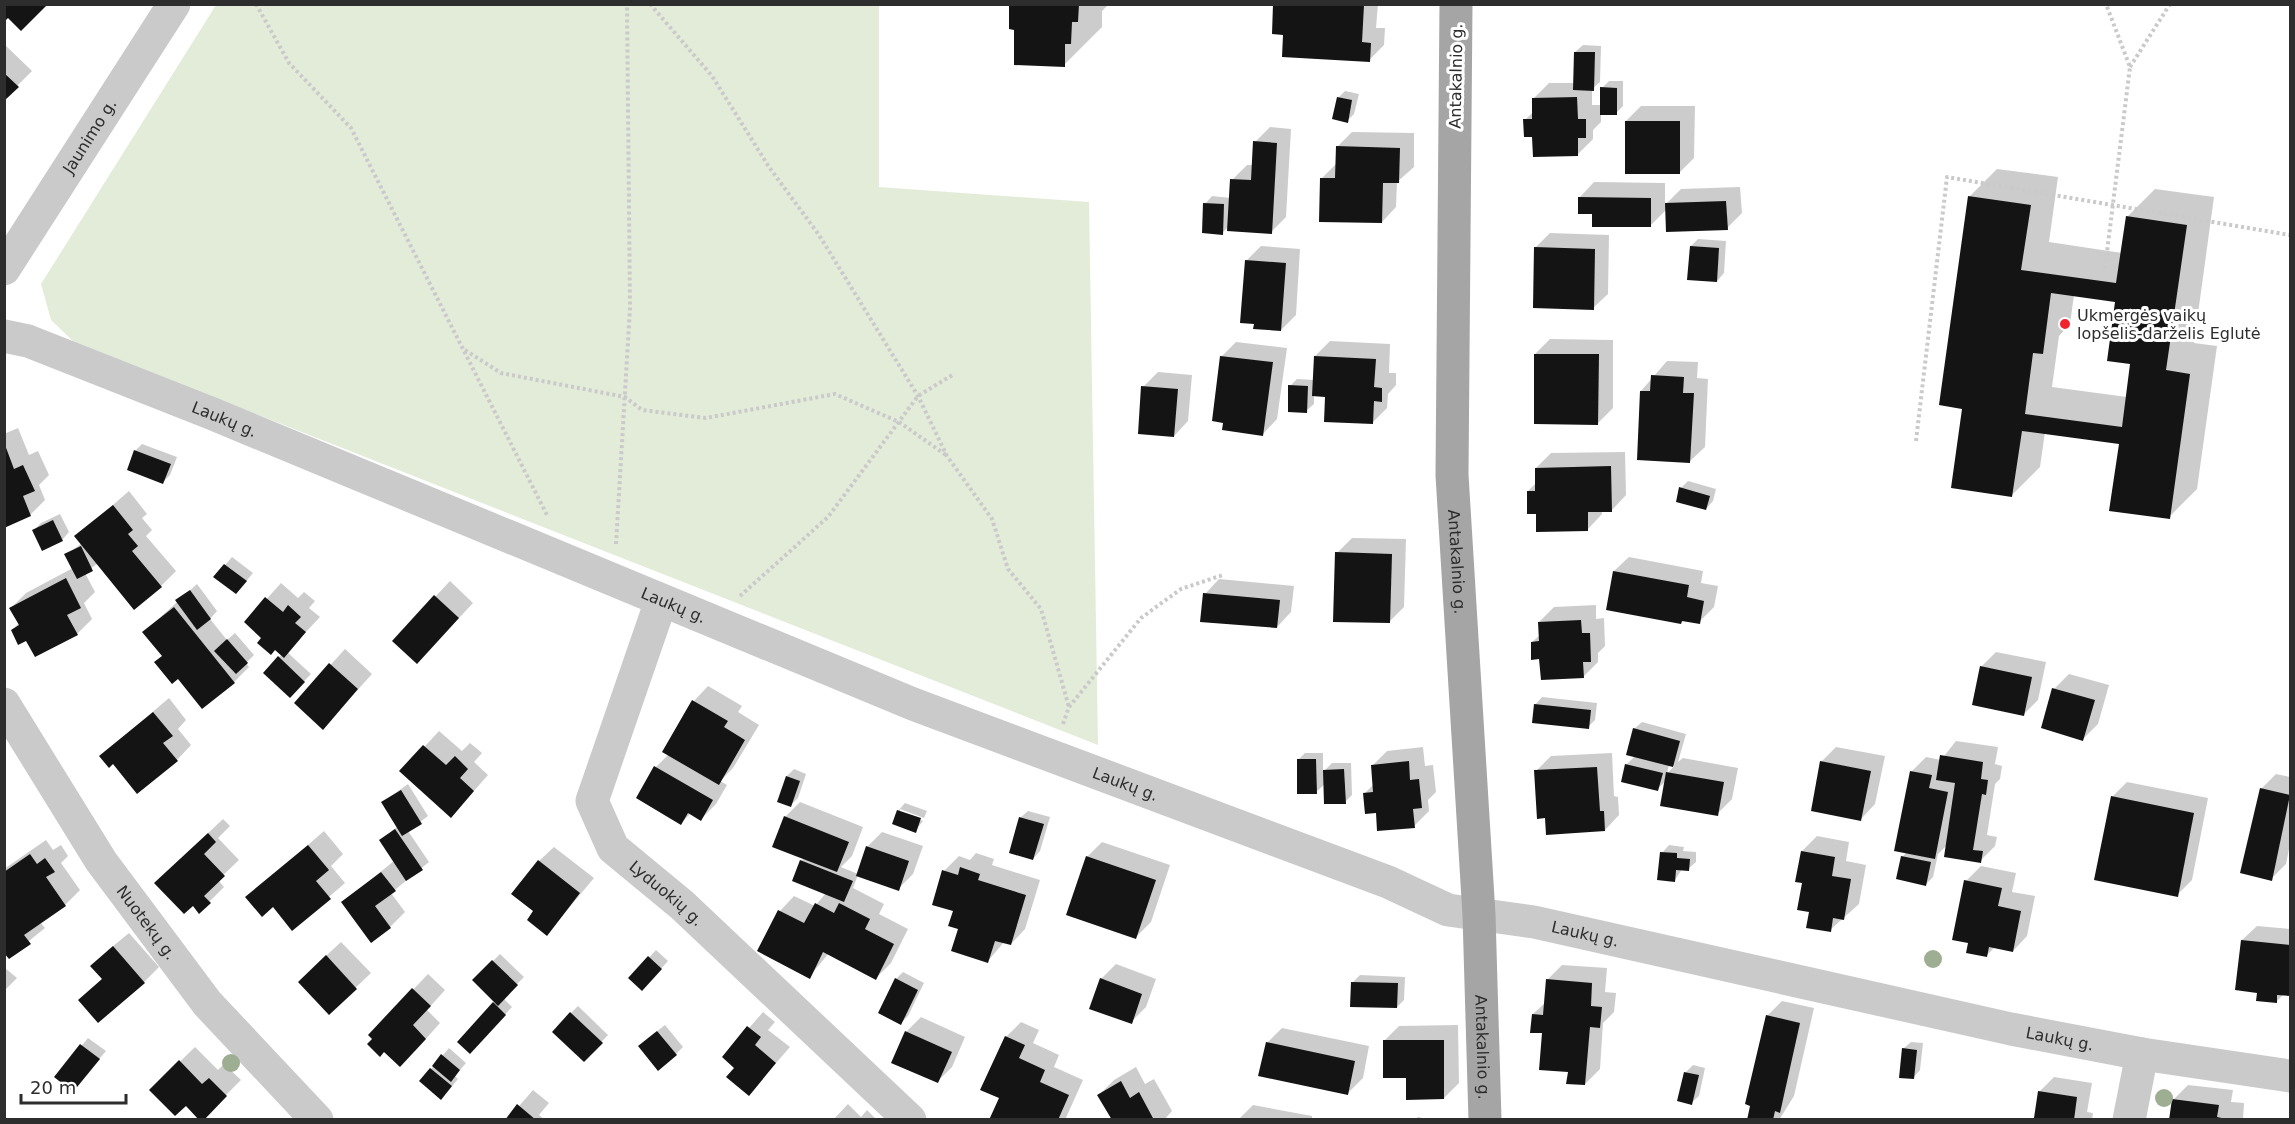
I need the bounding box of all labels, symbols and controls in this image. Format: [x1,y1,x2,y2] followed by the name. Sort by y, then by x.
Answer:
[1446,23,1466,129] street label: Antakalnio g.
[58,95,120,178] street label: Jaunimo g.
[2077,306,2261,343] place label: Ukmergės vaikų lopšelis-darželis Eglutė
[2058,317,2072,331] marker: Ukmergės vaikų lopšelis-darželis Eglutė
[189,397,260,441] street label: Laukų g.
[1445,509,1470,615] street label: Antakalnio g.
[638,583,709,627] street label: Laukų g.
[1090,763,1161,805] street label: Laukų g.
[626,856,707,930] street label: Lyduokių g.
[113,881,181,963] street label: Nuotekų g.
[1550,917,1621,950] street label: Laukų g.
[1472,994,1494,1100] street label: Antakalnio g.
[2024,1023,2095,1054] street label: Laukų g.
[21,1067,126,1105] scale bar
[30,1077,76,1098] text: 20 m

